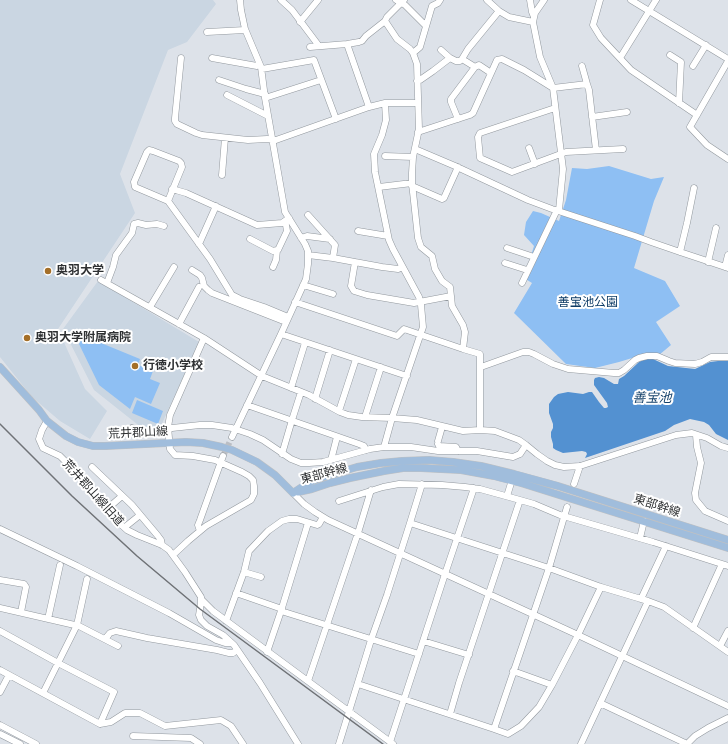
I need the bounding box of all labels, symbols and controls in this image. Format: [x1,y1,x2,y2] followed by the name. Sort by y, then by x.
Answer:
[56,264,104,278] place label: 奥羽大学
[43,266,53,276] marker: 奥羽大学
[558,296,618,310] park label: 善宝池公園
[35,331,131,345] place label: 奥羽大学附属病院
[22,333,32,343] marker: 奥羽大学附属病院
[143,359,203,373] place label: 行徳小学校
[130,361,140,371] marker: 行徳小学校
[633,390,671,406] water label: 善宝池
[108,424,168,442] street label: 荒井郡山線
[60,457,126,529] street label: 荒井郡山線旧道
[299,461,349,487] street label: 東部幹線
[632,492,682,520] street label: 東部幹線

